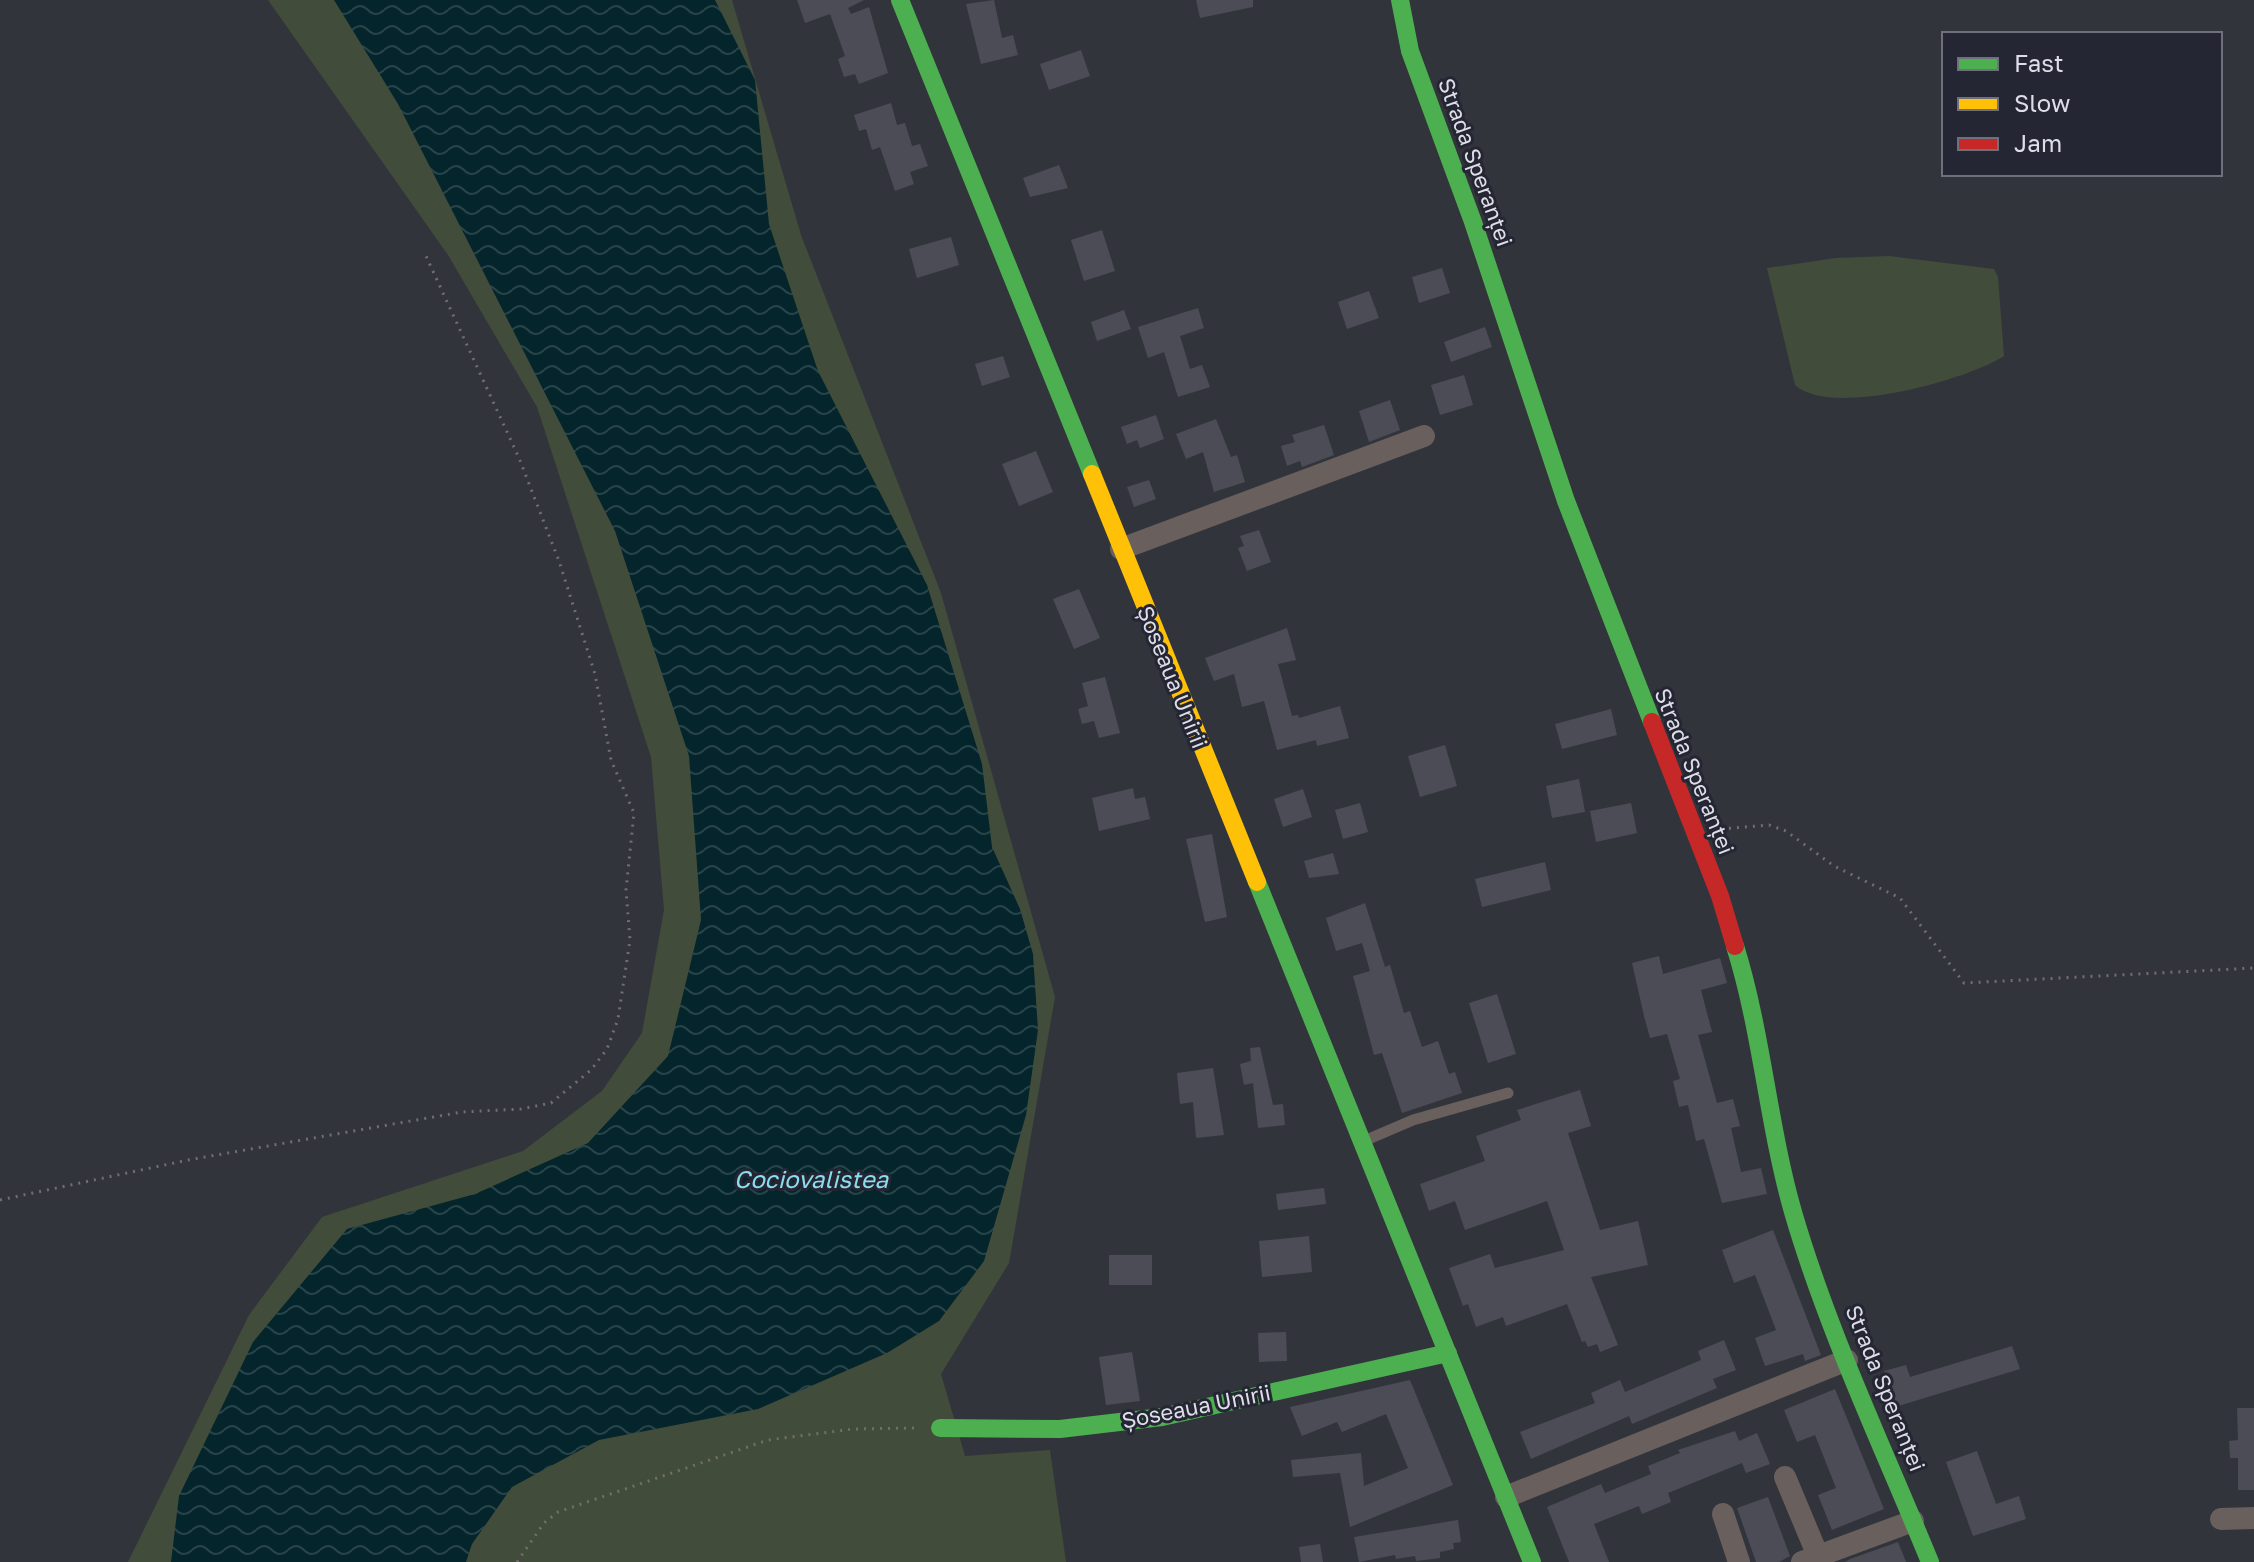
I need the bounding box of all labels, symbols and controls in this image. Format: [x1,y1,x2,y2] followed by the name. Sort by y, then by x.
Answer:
[1942,32,2222,176] legend
[2014,48,2064,77] text: Fast
[1433,74,1519,250] street label: Strada Speranței
[2014,88,2070,117] text: Slow
[2014,128,2062,157] text: Jam
[1132,602,1214,752] street label: Șoseaua Unirii
[1649,684,1741,858] street label: Strada Speranței
[734,1164,890,1193] water label: Cociovalistea
[1840,1301,1932,1475] street label: Strada Speranței
[1119,1378,1273,1434] street label: Șoseaua Unirii

